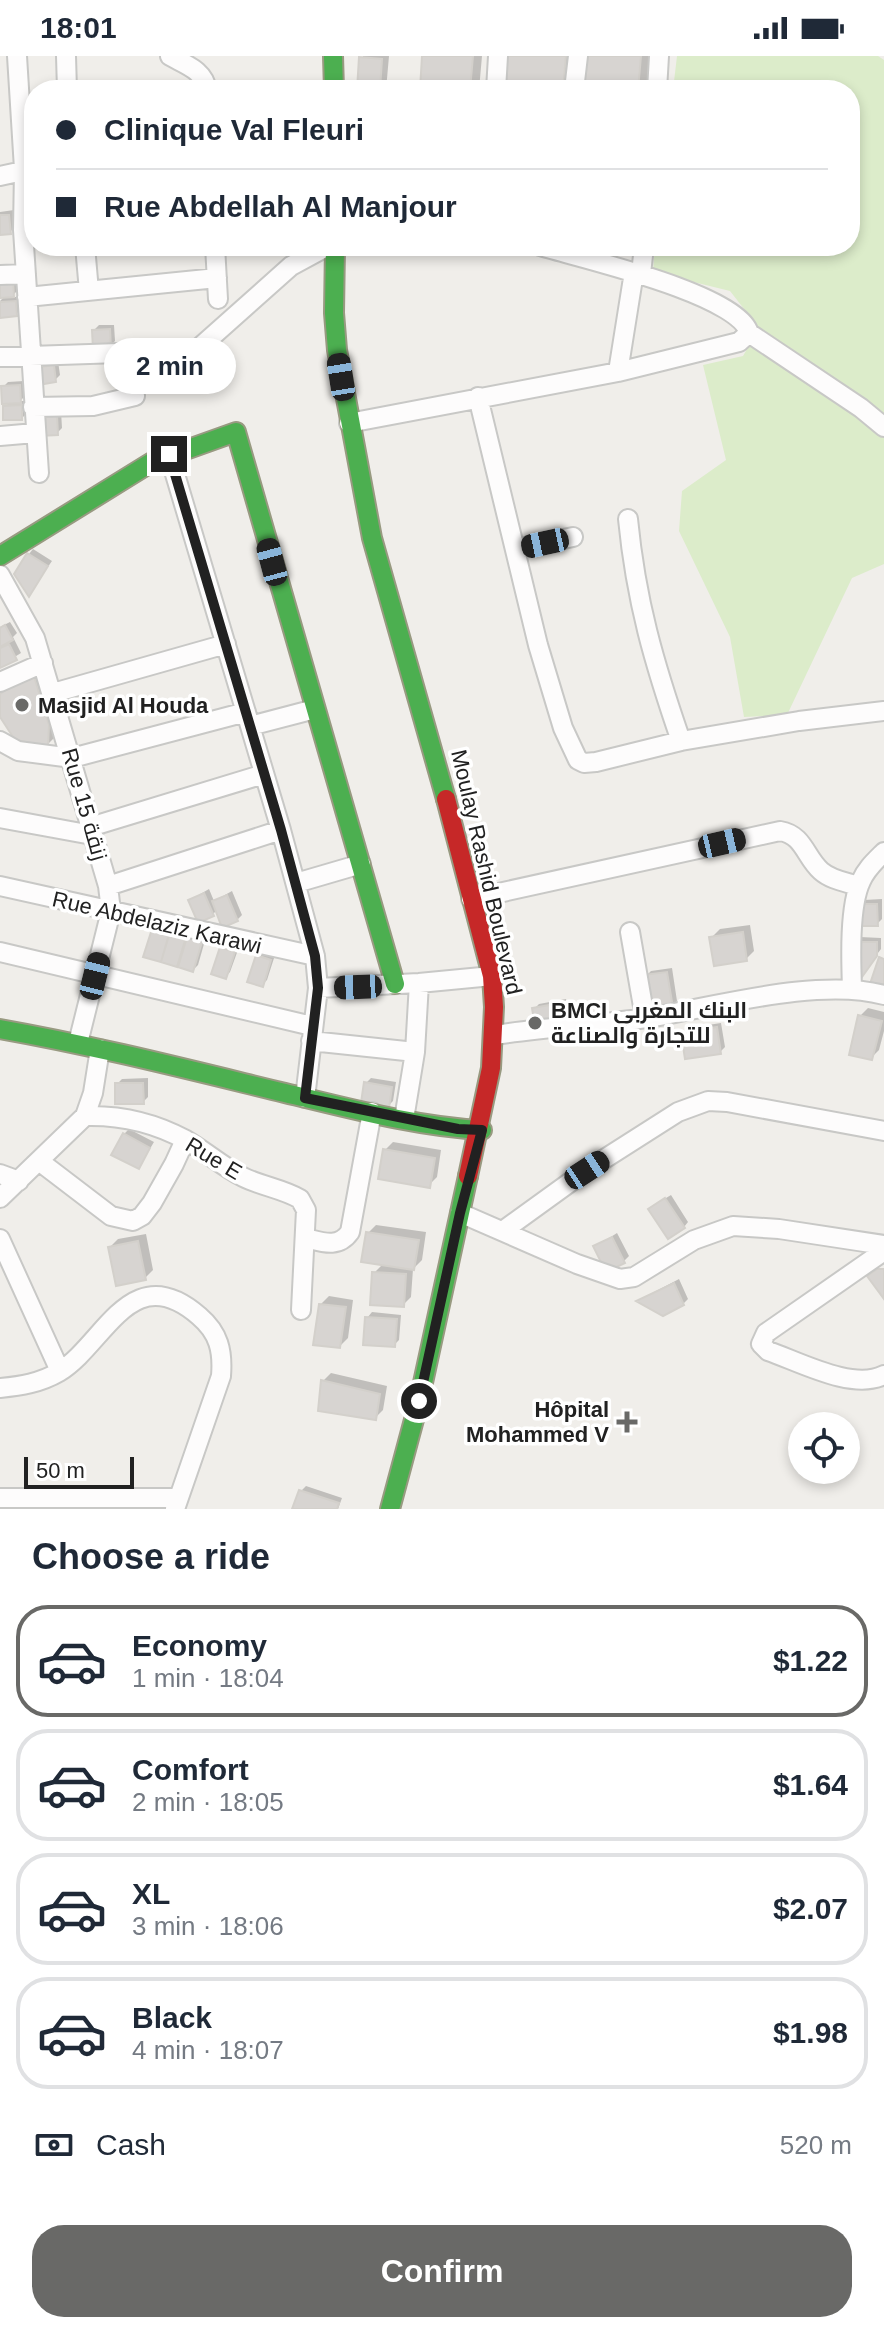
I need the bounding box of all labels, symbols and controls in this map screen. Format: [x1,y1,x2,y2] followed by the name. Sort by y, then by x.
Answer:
[40,11,117,44] text: 18:01
[104,113,364,146] text: Clinique Val Fleuri
[104,190,457,223] text: Rue Abdellah Al Manjour
[103,338,235,394] callout: 2 min
[136,351,204,381] text: 2 min
[325,351,357,403] car
[151,436,187,472] route end
[519,526,571,560] car
[254,536,290,588] car
[38,693,209,718] place label: Masjid Al Houda
[13,696,31,714] marker: Masjid Al Houda
[57,745,112,863] street label: Rue 15 زنقة
[446,747,527,997] street label: Moulay Rashid Boulevard
[696,826,748,860] car
[50,886,264,959] street label: Rue Abdelaziz Karawi
[78,950,112,1002] car
[334,974,382,1000] car
[551,998,747,1049] place label: BMCI البنك المغربي للتجارة والصناعة
[526,1014,544,1032] marker: BMCI البنك المغربي للتجارة والصناعة
[181,1132,246,1185] street label: Rue E
[560,1147,614,1193] car
[401,1383,437,1419] route start
[466,1397,609,1447] place label: Hôpital Mohammed V
[616,1411,638,1433] marker: Hôpital Mohammed V
[788,1412,860,1484] map controls
[788,1412,860,1484] button: locate
[24,1453,134,1489] scale bar
[36,1458,85,1483] text: 50 m
[32,1536,270,1577] text: Choose a ride
[36,1625,108,1697] icon: car
[132,1629,267,1662] text: Economy
[773,1644,848,1677] text: $1.22
[132,1663,284,1693] text: 1 min · 18:04
[36,1749,108,1821] icon: car
[132,1753,249,1786] text: Comfort
[773,1768,848,1801] text: $1.64
[132,1787,284,1817] text: 2 min · 18:05
[36,1873,108,1945] icon: car
[132,1877,170,1910] text: XL
[773,1892,848,1925] text: $2.07
[132,1911,284,1941] text: 3 min · 18:06
[36,1997,108,2069] icon: car
[132,2001,212,2034] text: Black
[773,2016,848,2049] text: $1.98
[132,2035,284,2065] text: 4 min · 18:07
[32,2123,76,2167] icon: cash
[96,2128,166,2161] text: Cash
[780,2130,852,2160] text: 520 m
[32,2225,852,2317] button: Confirm

